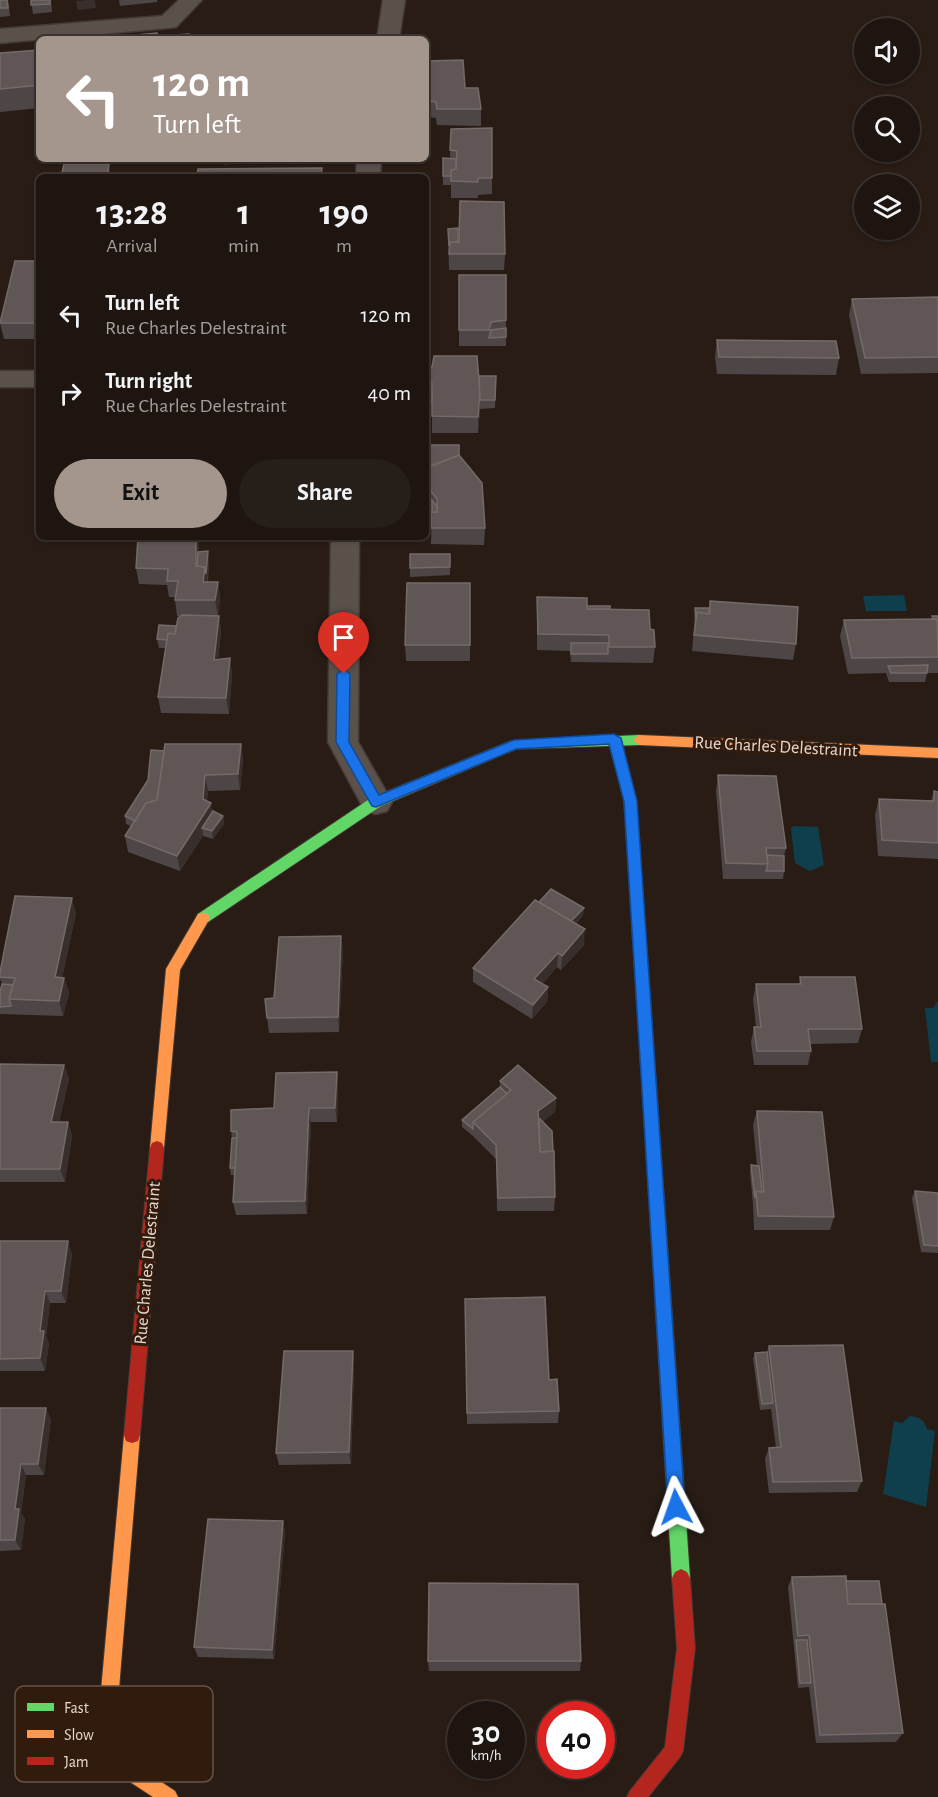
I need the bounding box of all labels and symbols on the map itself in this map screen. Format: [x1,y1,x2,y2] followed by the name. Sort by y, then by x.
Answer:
[318,612,369,674] pin
[694,734,858,760] street label: Rue Charles Delestraint
[132,1181,164,1345] street label: Rue Charles Delestraint
[644,1475,708,1539] position arrow
[15,1686,213,1782] legend
[64,1700,89,1716] text: Fast
[537,1701,615,1779] speed limit sign: 40
[64,1727,94,1743] text: Slow
[64,1754,89,1770] text: Jam

